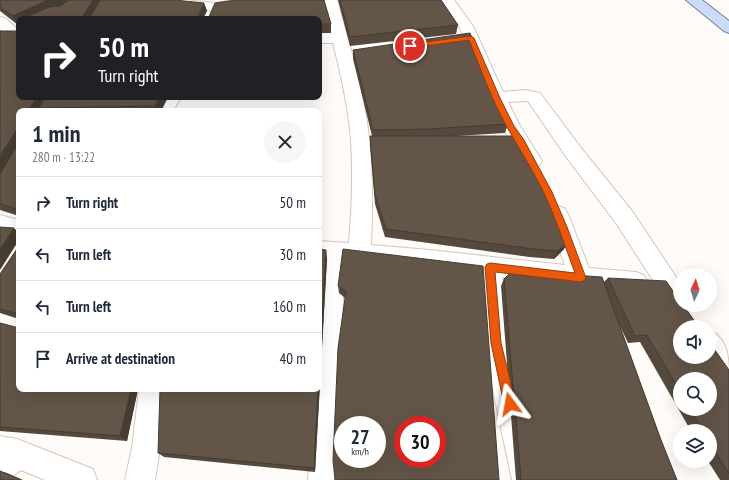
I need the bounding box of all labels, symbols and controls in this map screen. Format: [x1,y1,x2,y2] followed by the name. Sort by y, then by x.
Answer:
[98,28,149,65] text: 50 m
[393,29,427,63] pin
[32,32,84,84] icon: right
[399,35,421,57] icon: arrive
[98,64,158,87] text: Turn right
[32,118,80,149] text: 1 min
[264,121,306,163] button: close
[32,149,95,166] text: 280 m · 13:22
[32,192,54,214] icon: right
[66,193,118,212] text: Turn right
[280,193,306,212] text: 50 m
[32,244,54,266] icon: left
[66,245,111,264] text: Turn left
[280,245,306,264] text: 30 m
[673,268,717,312] north arrow
[673,268,717,468] map controls
[32,296,54,318] icon: left
[66,297,111,316] text: Turn left
[273,297,306,316] text: 160 m
[673,320,717,364] button: sound
[32,348,54,370] icon: arrive
[66,349,175,368] text: Arrive at destination
[280,349,306,368] text: 40 m
[673,372,717,416] button: search
[489,383,531,425] position arrow
[394,416,446,468] speed limit sign: 30
[350,424,370,450] text: 27
[673,424,717,468] button: layers
[351,445,369,458] text: km/h

